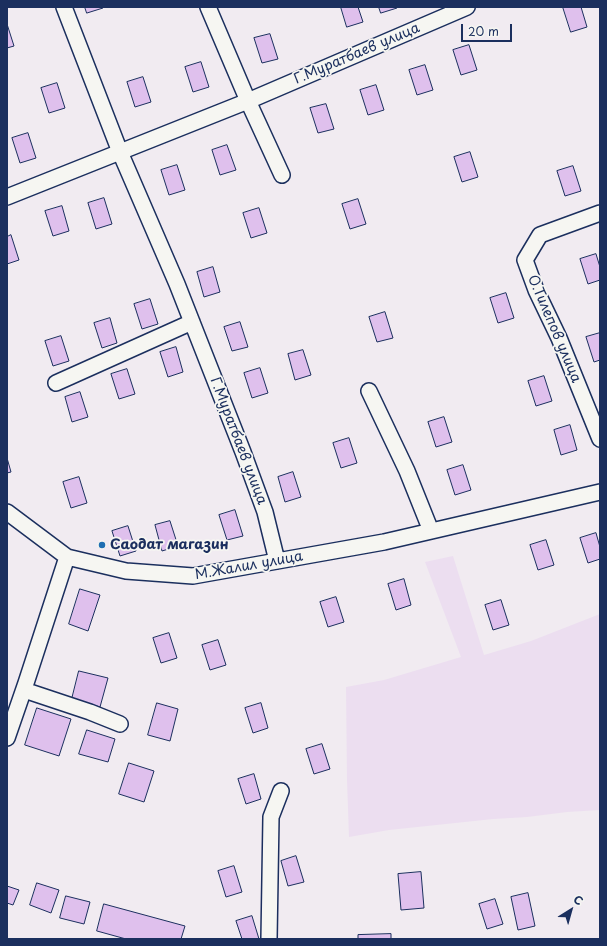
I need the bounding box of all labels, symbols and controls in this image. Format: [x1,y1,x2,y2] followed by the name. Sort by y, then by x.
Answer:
[463,16,514,42] scale bar
[292,20,422,88] street label: Г.Муратбаев улица
[468,22,499,40] text: 20 m
[524,273,584,385] street label: О.Тилепов улица
[206,375,270,507] street label: Г.Муратбаев улица
[110,537,228,553] place label: Саодат магазин
[97,540,107,550] marker: Саодат магазин
[194,548,304,584] street label: М.Жалил улица
[551,890,591,930] north arrow
[570,891,587,909] text: С

